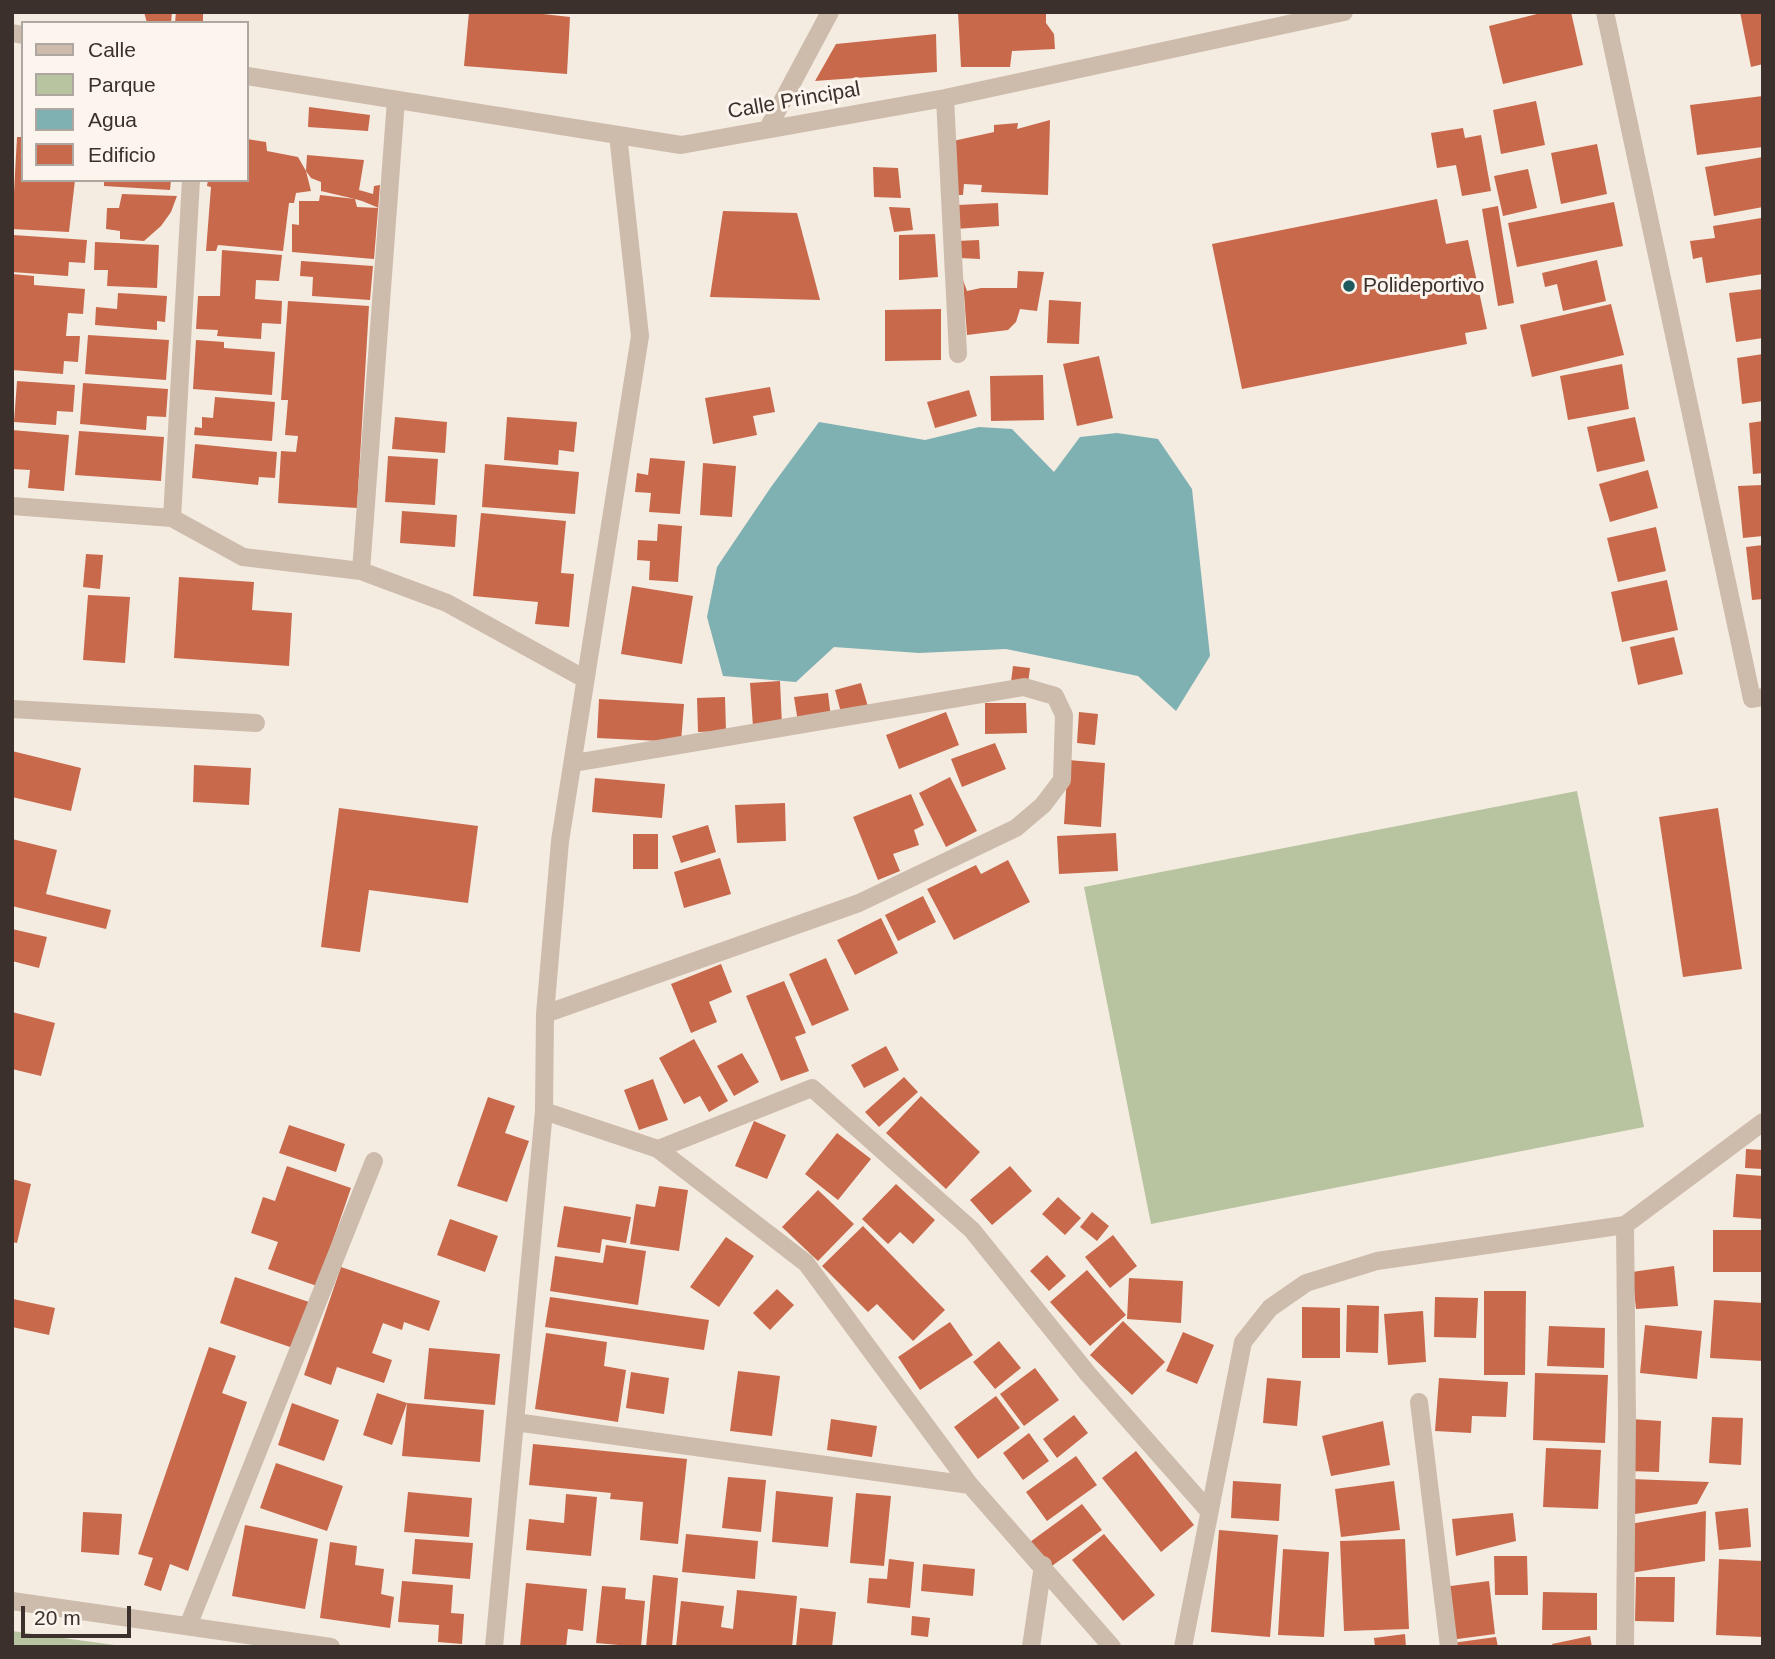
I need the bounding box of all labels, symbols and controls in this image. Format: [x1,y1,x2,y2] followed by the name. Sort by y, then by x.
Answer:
[21,21,248,182] legend
[88,38,136,61] text: Calle
[88,73,156,96] text: Parque
[726,77,862,125] street label: Calle Principal
[88,108,137,131] text: Agua
[88,143,156,166] text: Edificio
[1363,273,1484,299] place label: Polideportivo
[1341,278,1357,294] marker: Polideportivo
[24,1592,135,1636] scale bar
[34,1606,81,1629] text: 20 m

